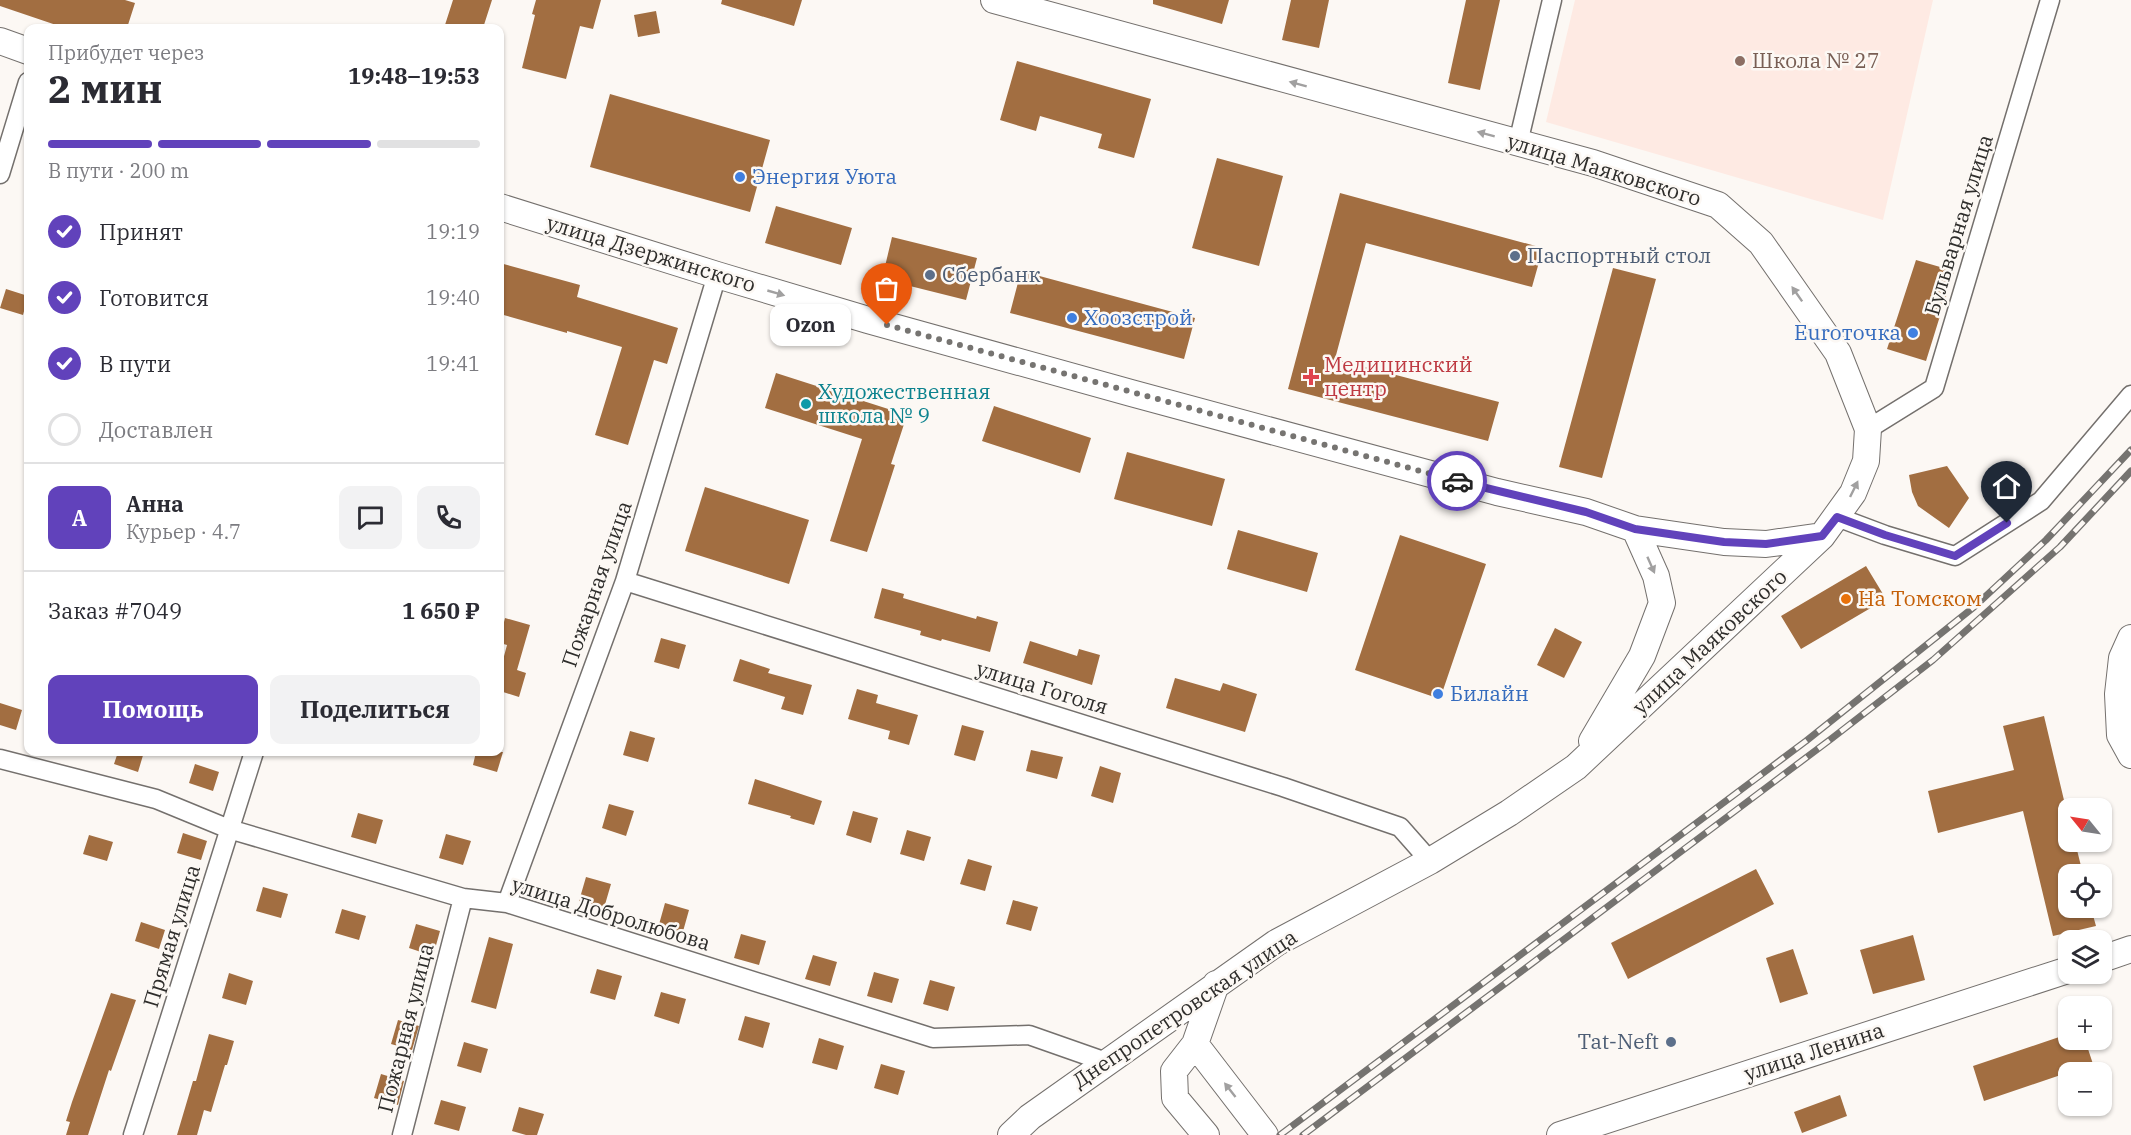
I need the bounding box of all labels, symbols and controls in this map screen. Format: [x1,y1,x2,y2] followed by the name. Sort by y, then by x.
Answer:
[48,39,204,66] text: Прибудет через
[1752,46,1880,74] place label: Школа № 27
[1733,54,1747,68] marker: Школа № 27
[348,61,480,90] text: 19:48–19:53
[48,63,162,114] text: 2 мин
[1288,78,1307,88] one-way arrow
[1504,126,1705,212] street label: улица Маяковского
[1477,129,1495,139] one-way arrow
[1917,131,1999,319] street label: Бульварная улица
[48,157,189,184] text: В пути · 200 m
[752,162,897,190] place label: Энергия Уюта
[733,170,747,184] marker: Энергия Уюта
[543,208,759,298] street label: улица Дзержинского
[48,215,81,248] icon: check
[99,217,183,246] text: Принят
[426,218,480,245] text: 19:19
[1527,241,1711,269] place label: Паспортный стол
[1508,249,1522,263] marker: Паспортный стол
[942,260,1041,288] place label: Сбербанк
[861,263,912,325] pin
[923,268,937,282] marker: Сбербанк
[870,272,903,305] icon: bag
[48,281,81,314] icon: check
[99,283,209,312] text: Готовится
[426,284,480,311] text: 19:40
[1791,287,1803,303] one-way arrow
[767,289,785,298] one-way arrow
[1084,303,1193,331] place label: Хоозстрой
[770,304,851,346] callout: Ozon
[785,311,836,338] text: Ozon
[1065,311,1079,325] marker: Хоозстрой
[1794,318,1901,346] place label: Euroточка
[1906,326,1920,340] marker: Euroточка
[48,347,81,380] icon: check
[99,349,171,378] text: В пути
[426,350,480,377] text: 19:41
[1324,350,1473,402] place label: Медицинский центр
[1302,368,1320,386] marker: Медицинский центр
[818,377,991,429] place label: Художественная школа № 9
[799,397,813,411] marker: Художественная школа № 9
[99,415,213,444] text: Доставлен
[1427,451,1487,511] courier
[1981,461,2032,523] pin
[1441,465,1474,498] icon: car
[1990,470,2023,503] icon: home
[1848,480,1858,498] one-way arrow
[339,486,402,549] button: chat
[417,486,480,549] button: phone
[126,489,184,518] text: Анна
[555,497,638,670] street label: Пожарная улица
[72,503,87,532] text: А
[126,518,241,545] text: Курьер · 4.7
[1646,556,1656,574] one-way arrow
[1626,562,1793,720] street label: улица Маяковского
[1858,584,1982,612] place label: На Томском
[1839,592,1853,606] marker: На Томском
[48,596,182,625] text: Заказ #7049
[402,596,480,625] text: 1 650 ₽
[973,654,1112,720] street label: улица Гоголя
[48,675,258,744] button: Помощь
[270,675,480,744] button: Поделиться
[1450,679,1529,707] place label: Билайн
[1431,687,1445,701] marker: Билайн
[2058,798,2112,852] north arrow
[2058,798,2112,1116] map controls
[136,861,206,1011] street label: Прямая улица
[2058,864,2112,918] button: locate
[509,869,714,957] street label: улица Добролюбова
[1067,922,1302,1094] street label: Днепропетровская улица
[2058,930,2112,984] button: layers
[370,940,440,1115] street label: Пожарная улица
[2058,996,2112,1050] button: +
[1740,1015,1887,1087] street label: улица Ленина
[1578,1027,1659,1055] place label: Tat-Neft
[1664,1035,1678,1049] marker: Tat-Neft
[2058,1062,2112,1116] button: −
[1225,1082,1237,1097] one-way arrow

